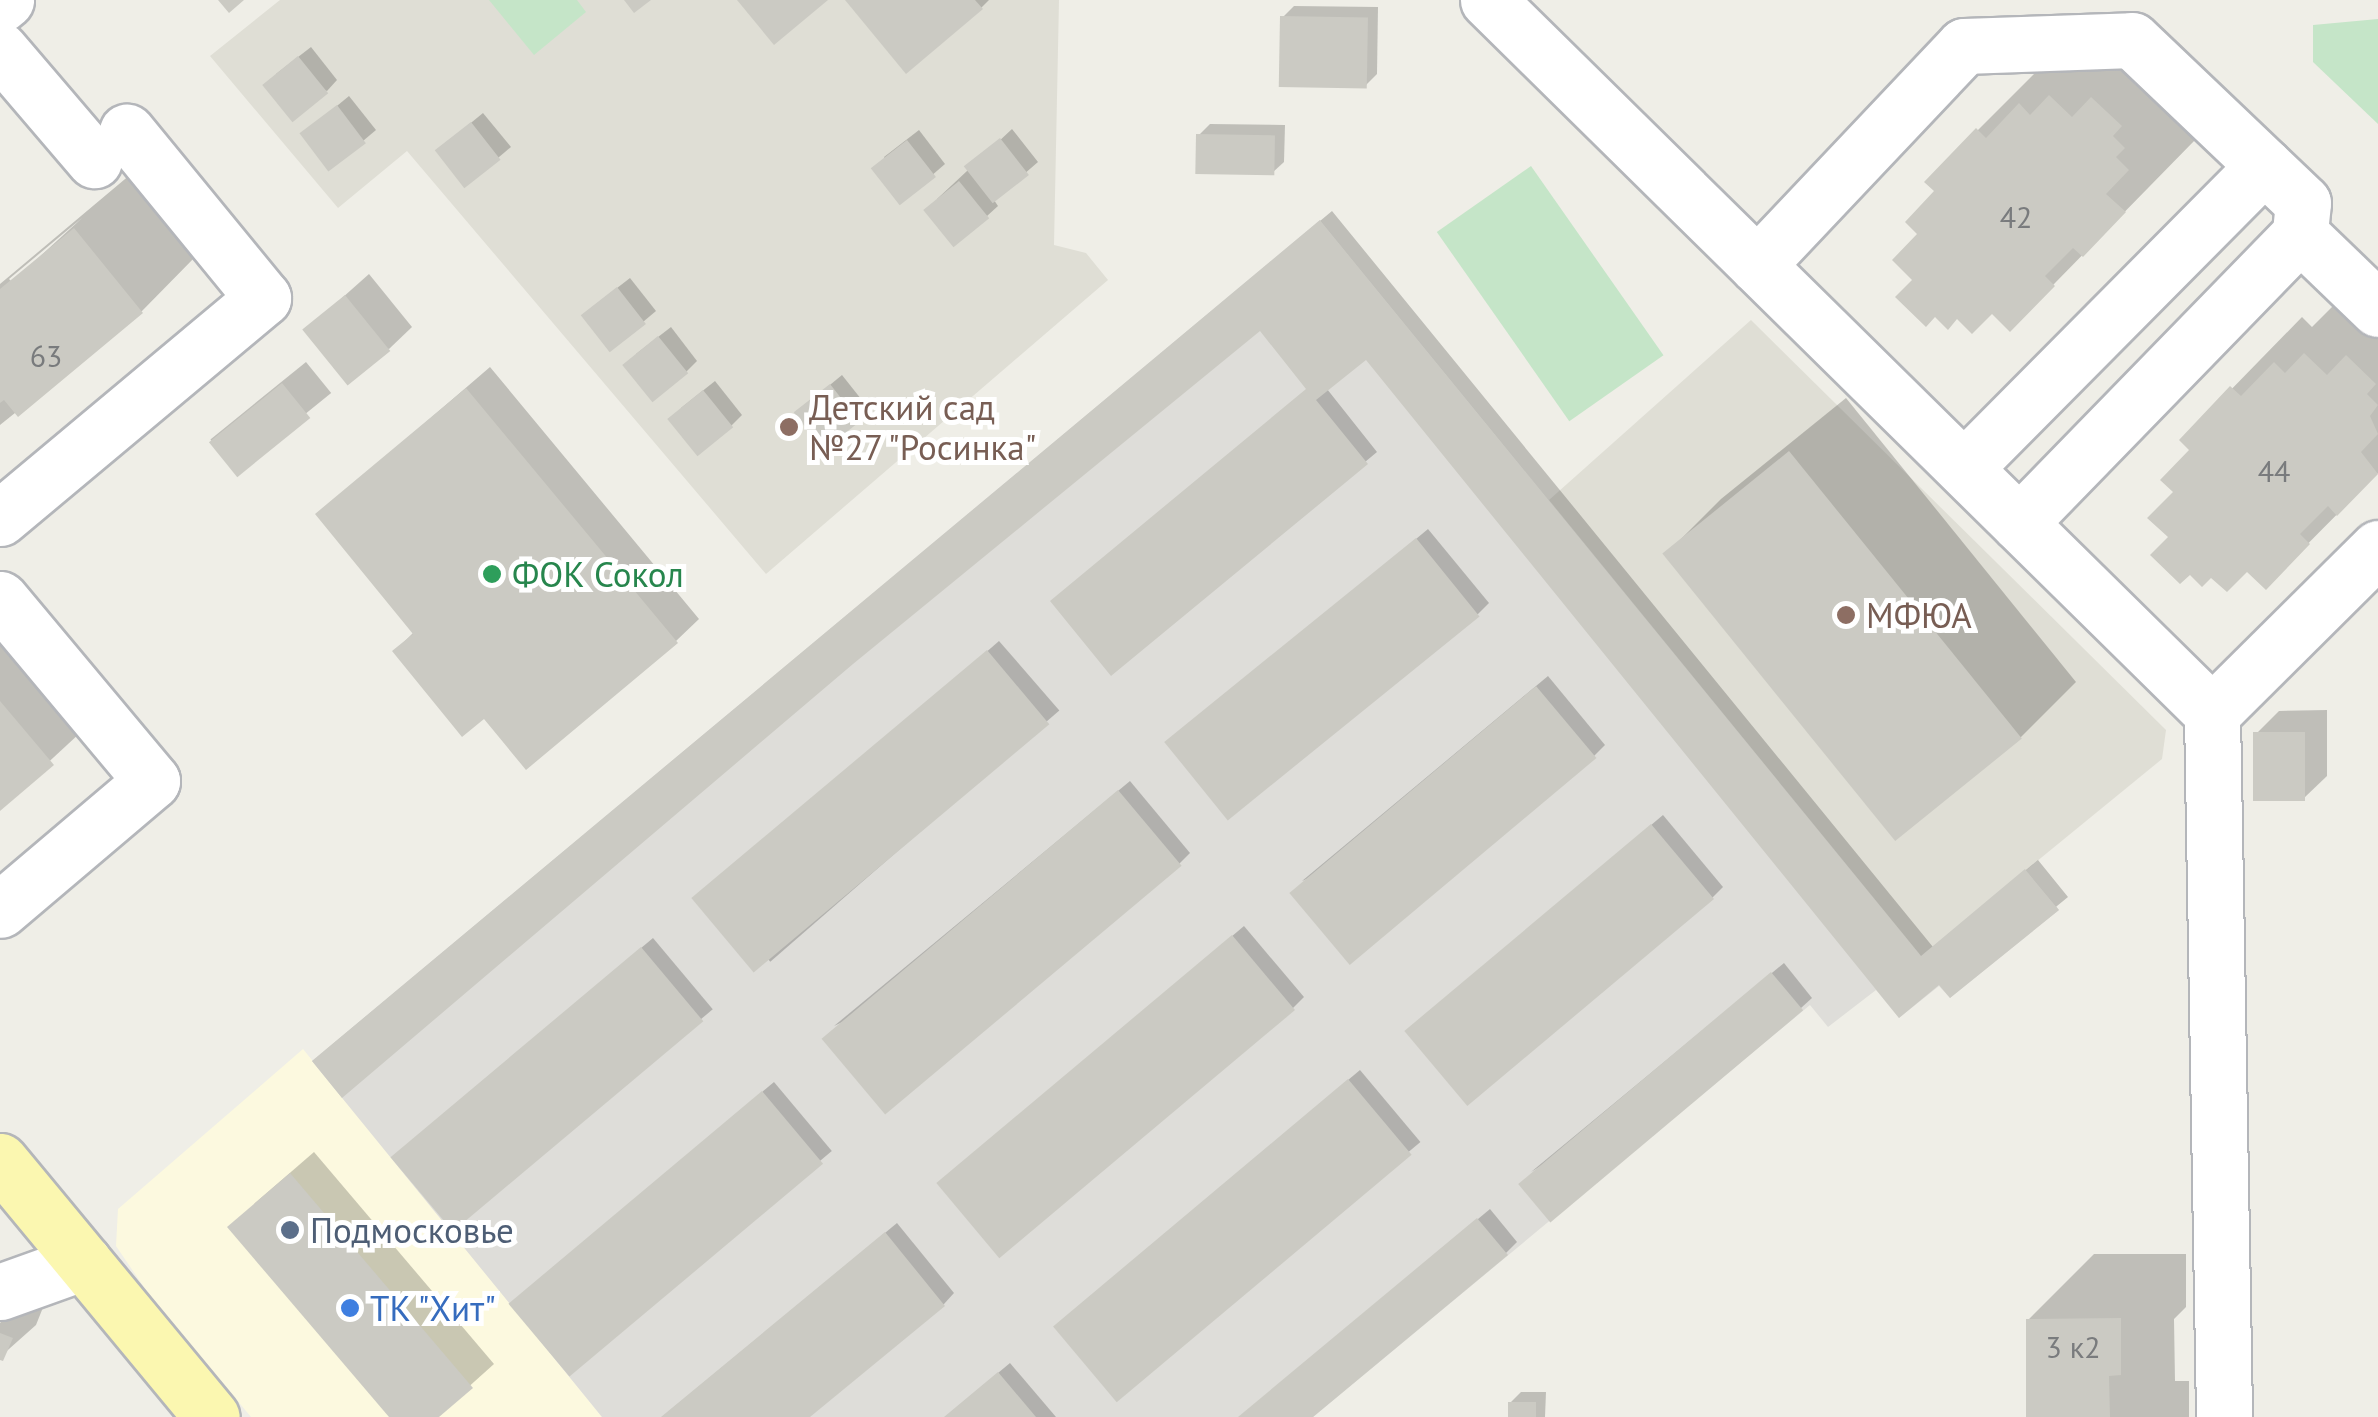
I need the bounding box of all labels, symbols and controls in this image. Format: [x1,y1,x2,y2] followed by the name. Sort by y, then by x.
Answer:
[2000,199,2032,235] house number: 42
[30,338,62,374] house number: 63
[809,386,1041,468] place label: Детский сад №27 "Росинка"
[778,416,800,438] marker: Детский сад №27 "Росинка"
[2258,453,2290,489] house number: 44
[512,553,684,595] place label: ФОК Сокол
[481,563,503,585] marker: ФОК Сокол
[1866,594,1972,636] place label: МФЮА
[1835,604,1857,626] marker: МФЮА
[310,1209,514,1251] place label: Подмосковье
[279,1219,301,1241] marker: Подмосковье
[370,1287,498,1329] place label: ТК "Хит"
[339,1297,361,1319] marker: ТК "Хит"
[2045,1329,2101,1365] house number: 3 к2

